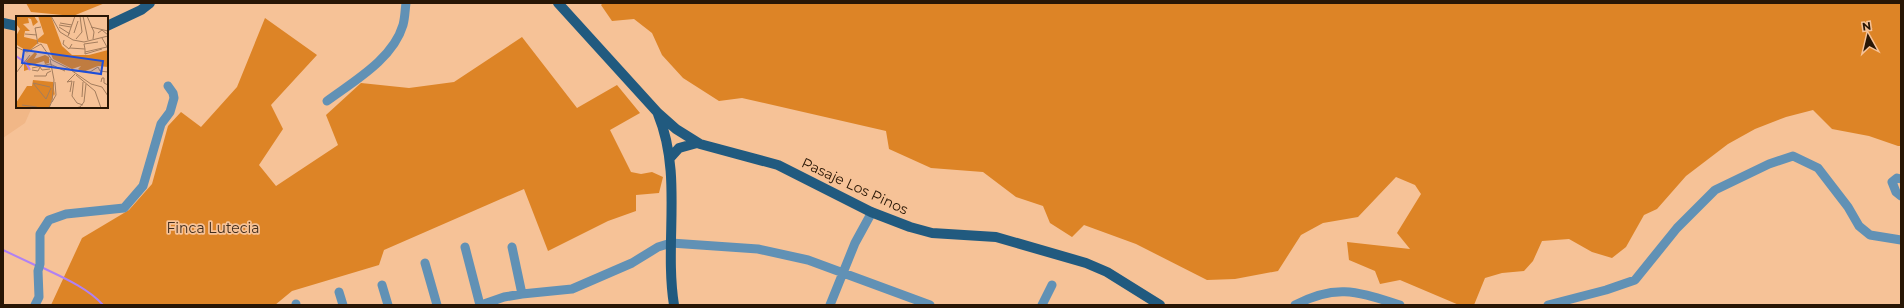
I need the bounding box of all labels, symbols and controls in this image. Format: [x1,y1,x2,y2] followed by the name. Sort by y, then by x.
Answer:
[16,16,108,108] inset map
[1848,16,1888,56] north arrow
[1861,19,1872,34] text: N
[799,153,911,219] street label: Pasaje Los Pinos
[166,219,260,237] park label: Finca Lutecia

